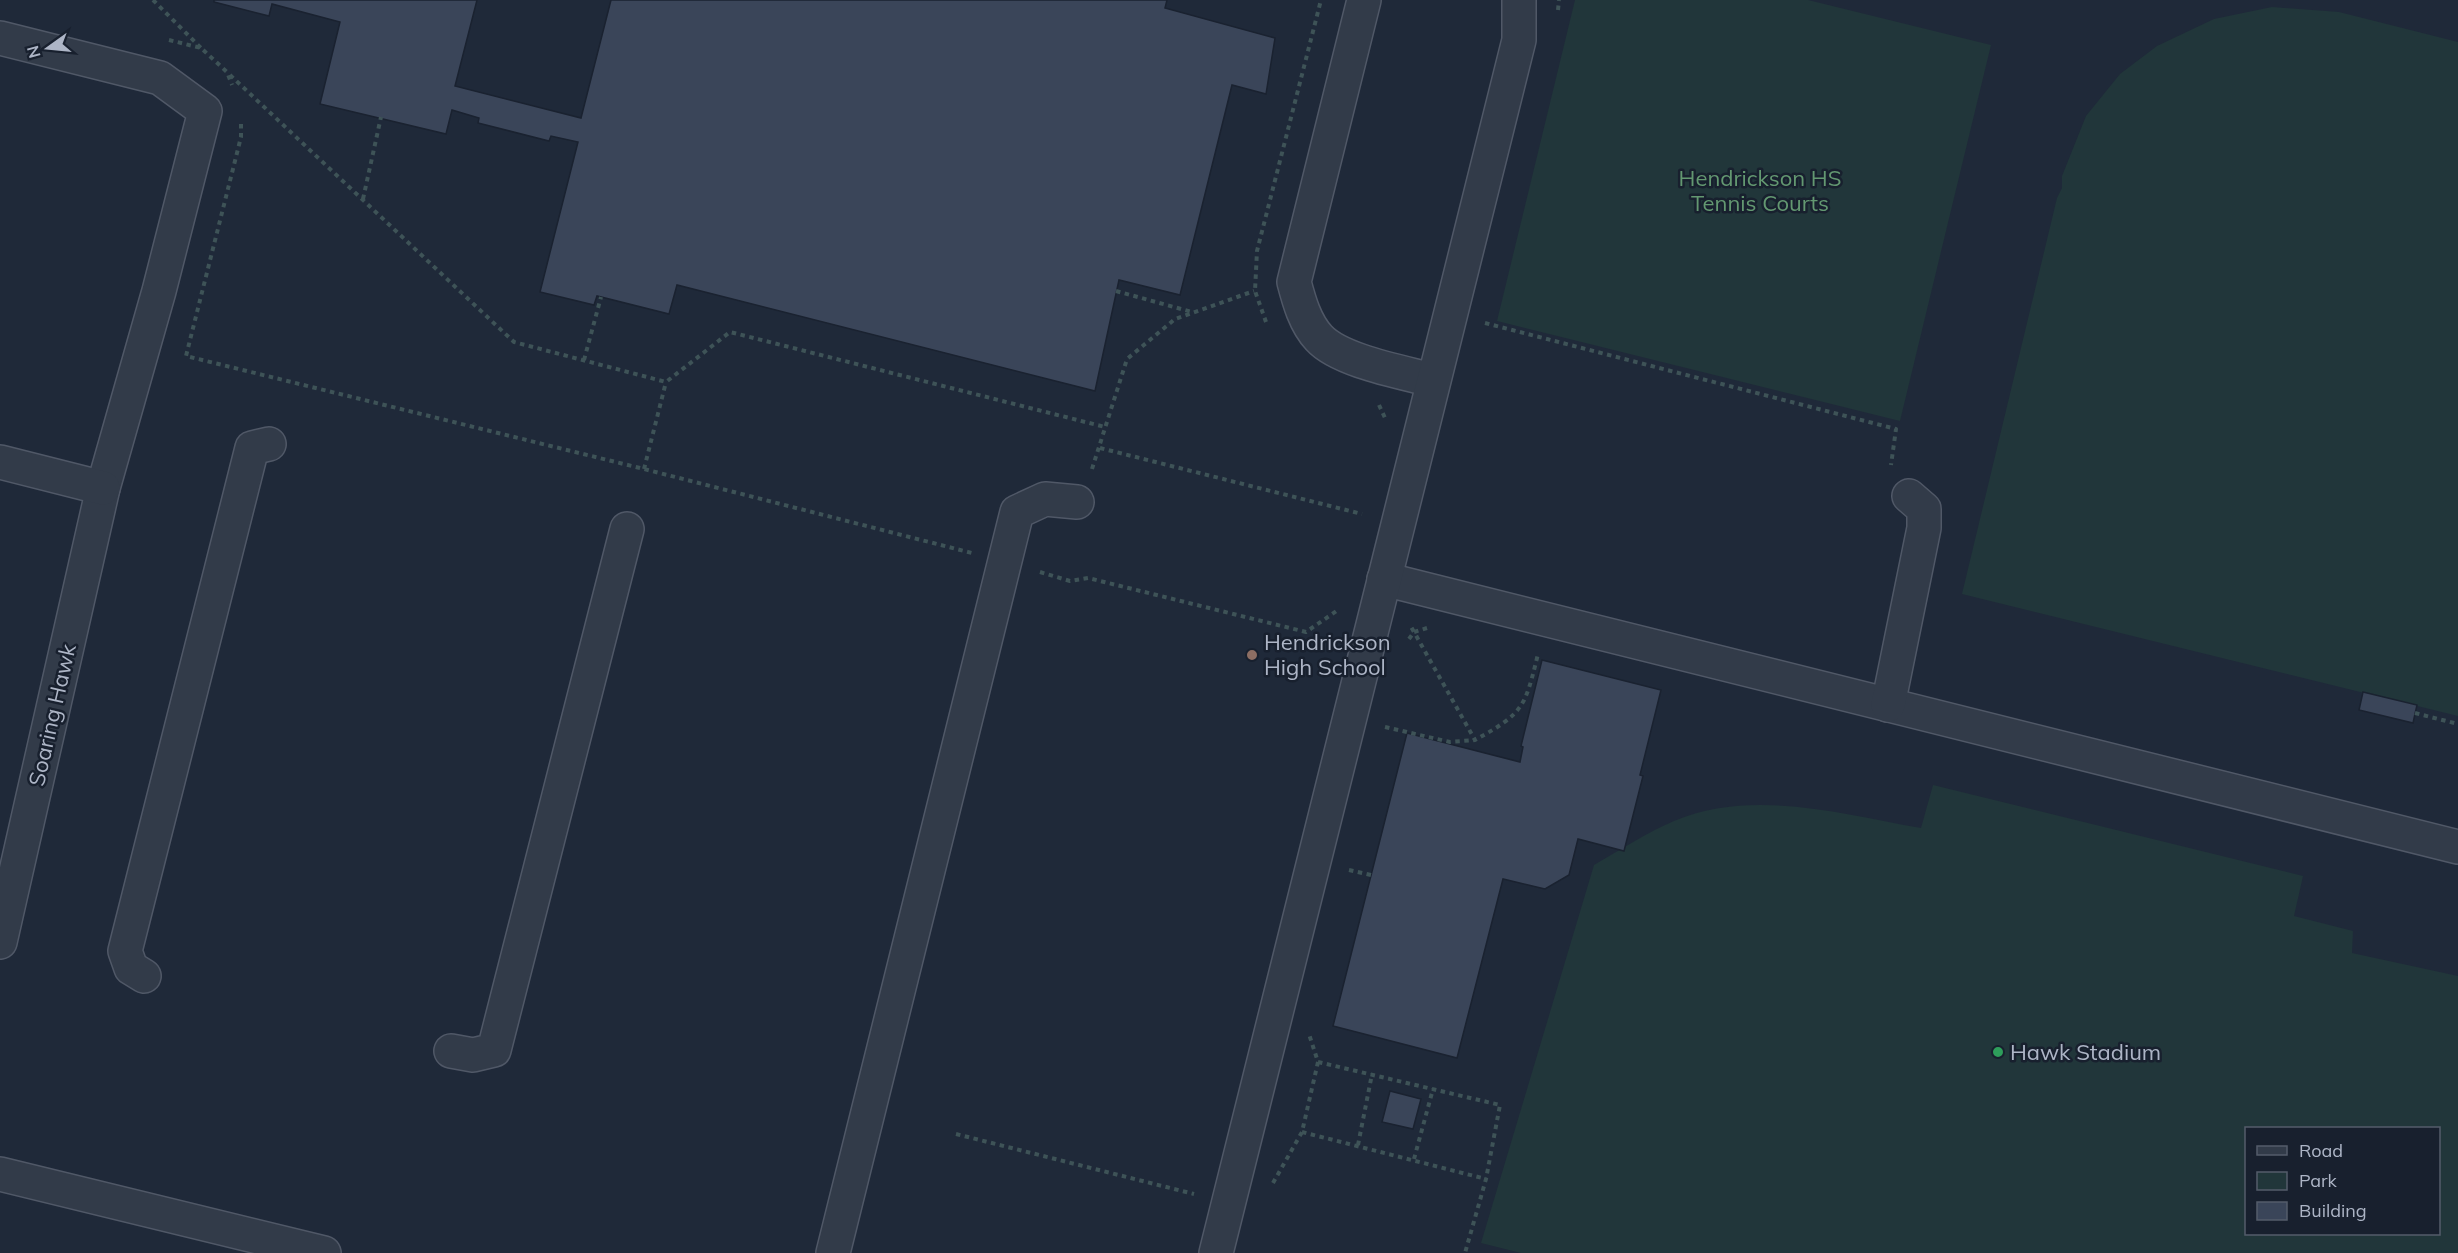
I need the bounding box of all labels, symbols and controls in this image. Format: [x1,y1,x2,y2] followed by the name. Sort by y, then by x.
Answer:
[18,18,78,78] north arrow
[22,43,45,60] text: N
[1679,164,1841,217] park label: Hendrickson HS Tennis Courts
[1264,628,1391,681] place label: Hendrickson High School
[22,641,82,789] street label: Soaring Hawk
[1245,648,1259,662] marker: Hendrickson High School
[2010,1038,2161,1066] place label: Hawk Stadium
[1991,1045,2005,1059] marker: Hawk Stadium
[2245,1127,2440,1235] legend
[2299,1139,2343,1162] text: Road
[2299,1169,2338,1192] text: Park
[2299,1199,2367,1222] text: Building

